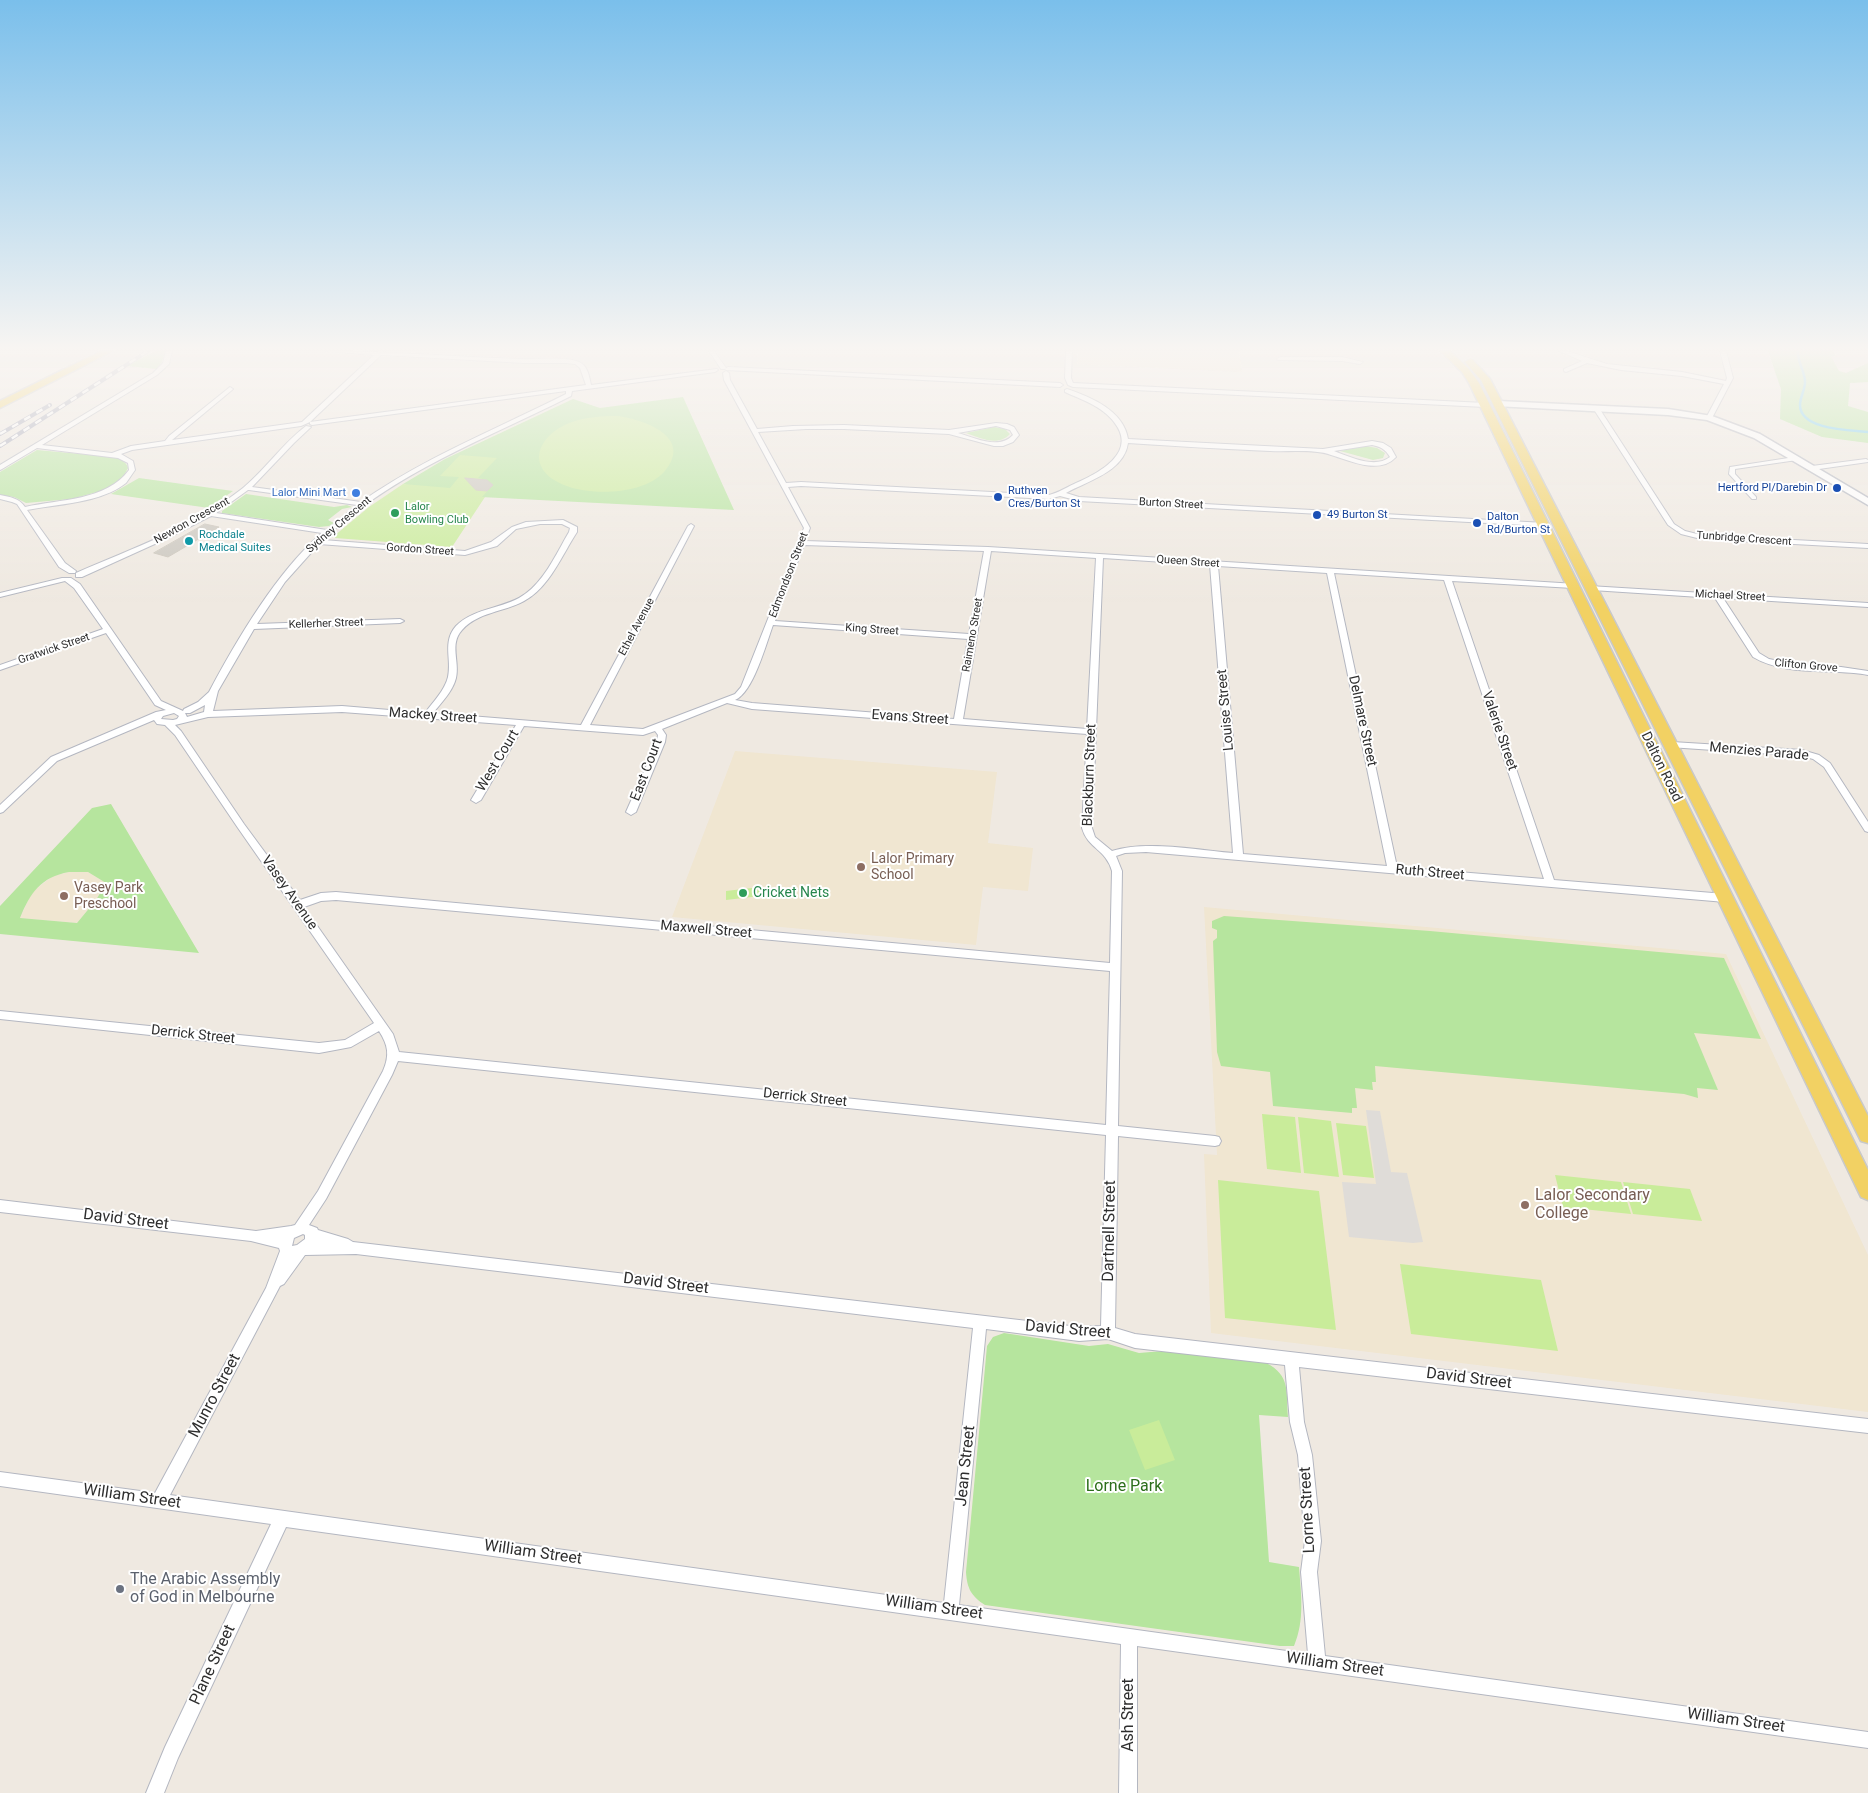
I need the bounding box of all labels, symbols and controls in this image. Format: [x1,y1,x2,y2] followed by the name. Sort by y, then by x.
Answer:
[1718,481,1827,495] place label: Hertford Pl/Darebin Dr
[1831,482,1843,494] marker: Hertford Pl/Darebin Dr
[1008,484,1080,510] place label: Ruthven Cres/Burton St
[272,486,346,500] place label: Lalor Mini Mart
[350,487,362,499] marker: Lalor Mini Mart
[992,491,1004,503] marker: Ruthven Cres/Burton St
[304,494,374,556] street label: Sydney Crescent
[152,495,232,547] street label: Newton Crescent
[1138,496,1204,512] street label: Burton Street
[405,500,469,526] place label: Lalor Bowling Club
[389,507,401,519] marker: Lalor Bowling Club
[1327,508,1388,522] place label: 49 Burton St
[1311,509,1323,521] marker: 49 Burton St
[1487,510,1550,536] place label: Dalton Rd/Burton St
[1471,517,1483,529] marker: Dalton Rd/Burton St
[199,528,271,554] place label: Rochdale Medical Suites
[1696,529,1792,549] street label: Tunbridge Crescent
[767,530,811,620] street label: Edmondson Street
[183,535,195,547] marker: Rochdale Medical Suites
[386,541,454,559] street label: Gordon Street
[1156,553,1220,571] street label: Queen Street
[1695,588,1765,604] street label: Michael Street
[616,596,658,658] street label: Ethel Avenue
[960,597,986,673] street label: Raimeno Street
[288,616,364,632] street label: Kellerher Street
[845,622,899,638] street label: King Street
[17,631,91,667] street label: Gratwick Street
[1774,657,1838,675] street label: Clifton Grove
[1214,669,1238,751] street label: Louise Street
[1344,674,1380,768] street label: Delmare Street
[1478,689,1520,773] street label: Valerie Street
[388,705,478,727] street label: Mackey Street
[871,707,949,729] street label: Evans Street
[1080,723,1100,827] street label: Blackburn Street
[473,727,523,795] street label: West Court
[1637,729,1685,805] street label: Dalton Road
[627,736,667,804] street label: East Court
[1709,739,1809,765] street label: Menzies Parade
[871,851,954,884] place label: Lalor Primary School
[257,853,321,933] street label: Vasey Avenue
[855,861,867,873] marker: Lalor Primary School
[1395,862,1465,884] street label: Ruth Street
[74,880,143,912] place label: Vasey Park Preschool
[753,885,829,901] place label: Cricket Nets
[737,887,749,899] marker: Cricket Nets
[58,890,70,902] marker: Vasey Park Preschool
[659,918,753,942] street label: Maxwell Street
[150,1022,236,1048] street label: Derrick Street
[762,1085,848,1111] street label: Derrick Street
[1100,1180,1120,1282] street label: Dartnell Street
[1535,1186,1650,1224] place label: Lalor Secondary College
[1519,1199,1531,1211] marker: Lalor Secondary College
[82,1205,170,1235] street label: David Street
[622,1269,710,1299] street label: David Street
[1024,1317,1112,1343] street label: David Street
[185,1351,245,1441] street label: Munro Street
[1425,1364,1513,1394] street label: David Street
[952,1425,980,1507] street label: Jean Street
[1296,1466,1320,1554] street label: Lorne Street
[1086,1477,1162,1497] park label: Lorne Park
[82,1481,182,1513] street label: William Street
[483,1537,583,1569] street label: William Street
[130,1570,280,1608] place label: The Arabic Assembly of God in Melbourne
[114,1583,126,1595] marker: The Arabic Assembly of God in Melbourne
[884,1592,984,1624] street label: William Street
[186,1622,240,1708] street label: Plane Street
[1285,1649,1385,1681] street label: William Street
[1119,1678,1139,1752] street label: Ash Street
[1686,1705,1786,1737] street label: William Street

